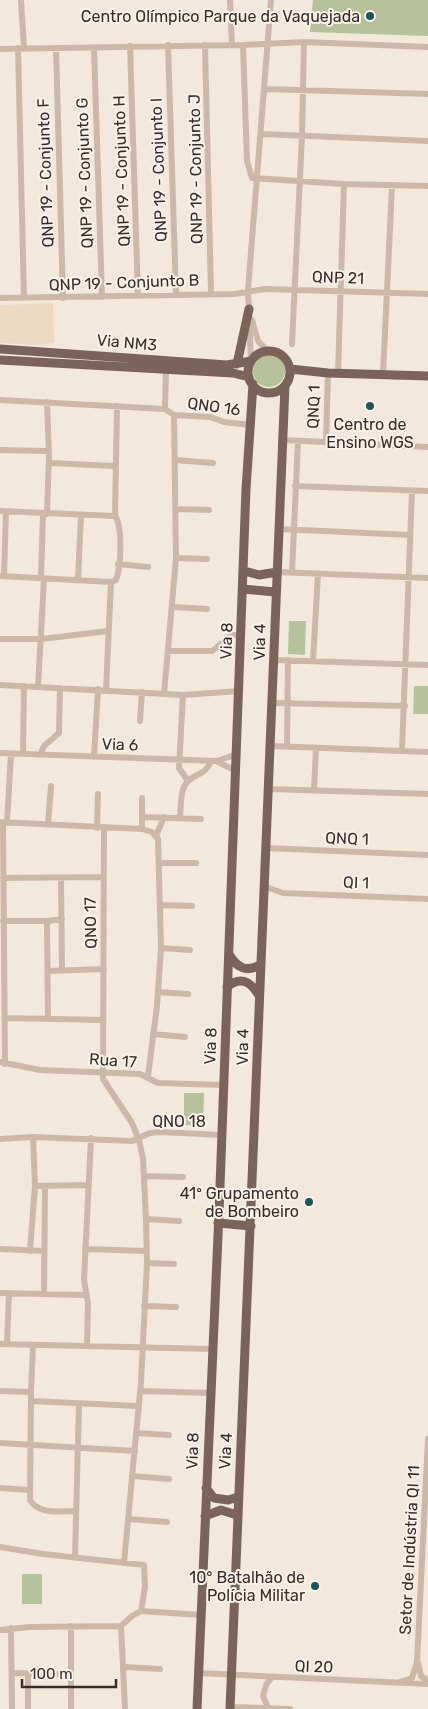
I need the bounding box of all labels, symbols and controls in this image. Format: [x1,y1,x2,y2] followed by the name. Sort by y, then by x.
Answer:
[81,7,360,26] place label: Centro Olímpico Parque da Vaquejada
[364,10,376,22] marker: Centro Olímpico Parque da Vaquejada
[185,94,206,244] street label: QNP 19 - Conjunto J
[109,95,134,247] street label: QNP 19 - Conjunto H
[72,97,97,249] street label: QNP 19 - Conjunto G
[33,98,58,248] street label: QNP 19 - Conjunto F
[146,98,171,242] street label: QNP 19 - Conjunto I
[312,267,364,288] street label: QNP 21
[48,270,200,295] street label: QNP 19 - Conjunto B
[96,330,158,355] street label: Via NM3
[303,385,324,429] street label: QNQ 1
[186,393,242,420] street label: QNO 16
[364,400,376,412] marker: Centro de Ensino WGS
[326,415,414,452] place label: Centro de Ensino WGS
[216,622,237,660] street label: Via 8
[250,623,269,661] street label: Via 4
[101,734,139,755] street label: Via 6
[325,828,369,849] street label: QNQ 1
[343,873,369,892] street label: QI 1
[81,897,100,949] street label: QNO 17
[200,1027,221,1065] street label: Via 8
[233,1028,252,1066] street label: Via 4
[88,1049,138,1072] street label: Rua 17
[152,1112,206,1131] street label: QNO 18
[180,1184,299,1221] place label: 41º Grupamento de Bombeiro
[303,1196,315,1208] marker: 41º Grupamento de Bombeiro
[182,1432,203,1470] street label: Via 8
[215,1432,236,1470] street label: Via 4
[396,1465,423,1635] street label: Setor de Indústria QI 11
[189,1568,305,1605] place label: 10° Batalhão de Polícia Militar
[309,1580,321,1592] marker: 10° Batalhão de Polícia Militar
[22,1656,116,1688] scale bar
[294,1656,334,1677] street label: QI 20
[30,1665,72,1683] text: 100 m

